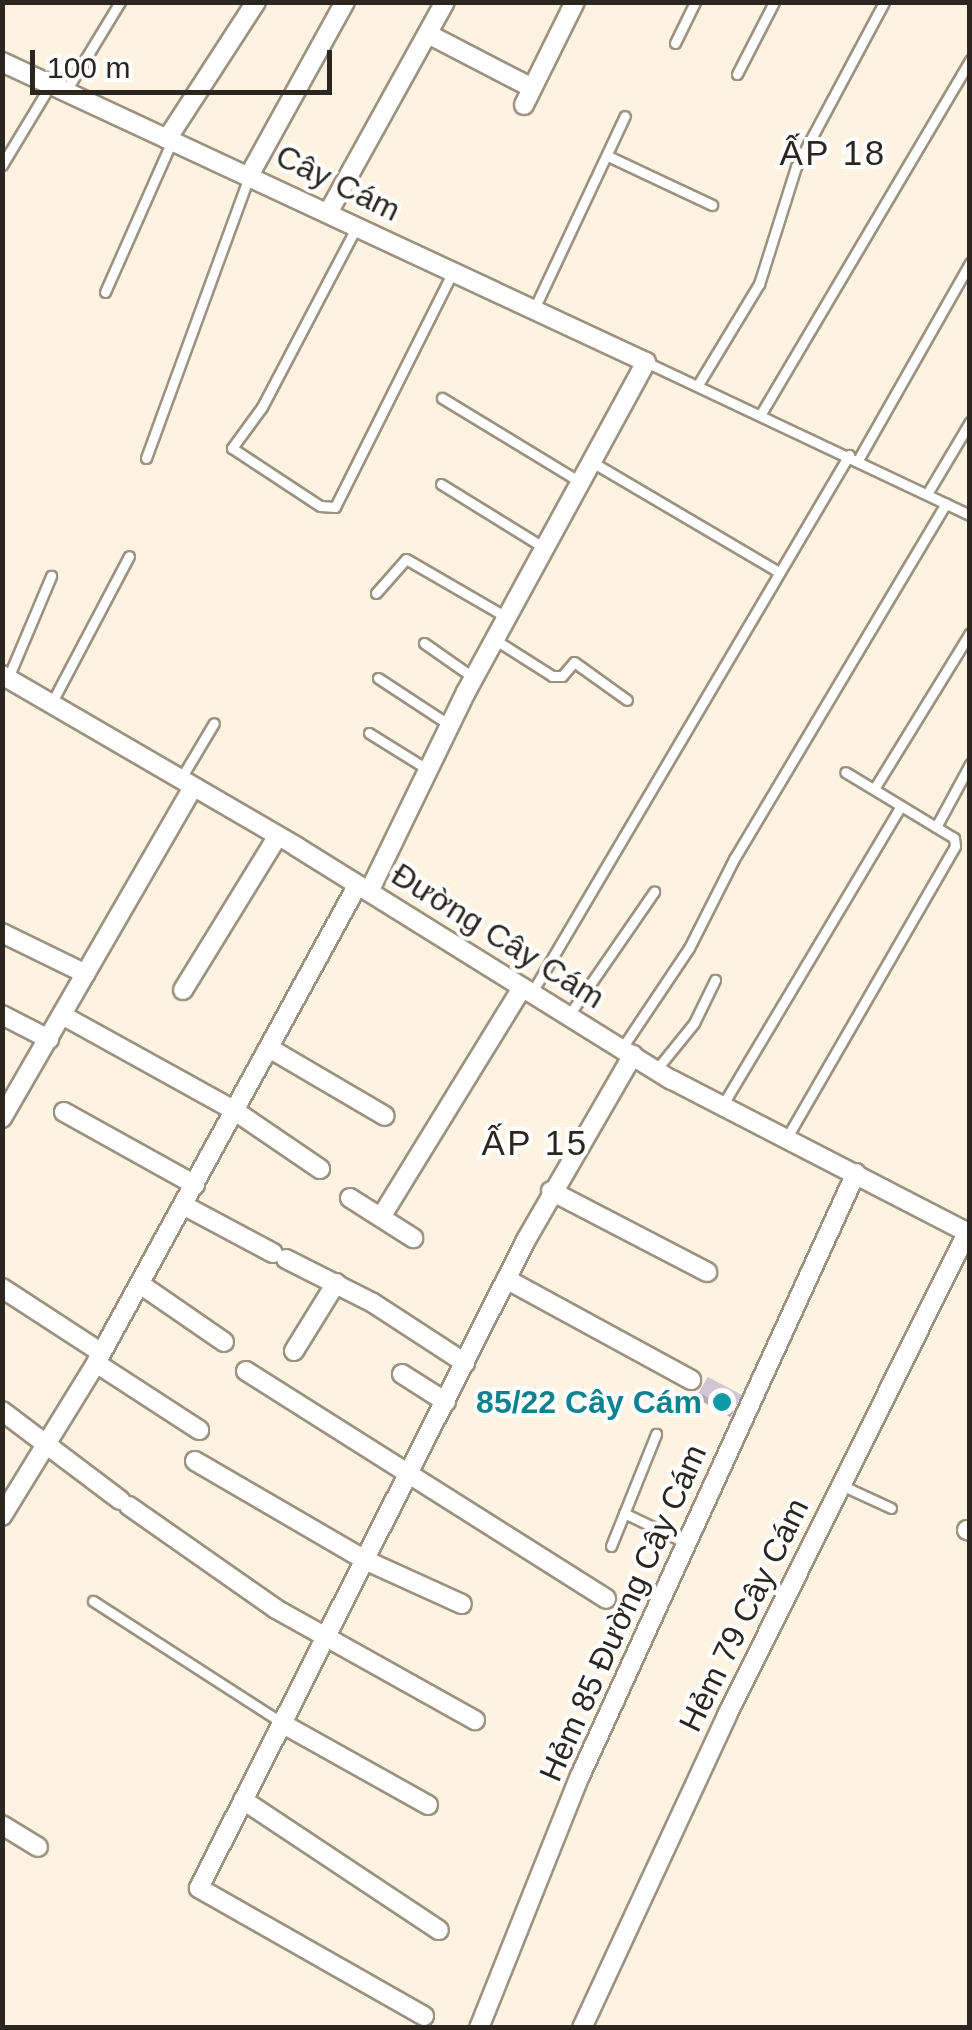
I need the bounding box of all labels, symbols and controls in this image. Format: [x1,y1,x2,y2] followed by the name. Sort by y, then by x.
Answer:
[35,30,338,92] scale bar
[47,51,130,84] text: 100 m
[779,132,887,174] district label: ẤP 18
[270,137,406,229] street label: Cây Cám
[385,855,611,1017] street label: Đường Cây Cám
[481,1122,589,1164] district label: ẤP 15
[476,1383,702,1421] place label: 85/22 Cây Cám
[711,1391,733,1413] marker: 85/22 Cây Cám
[531,1439,715,1787] street label: Hẻm 85 Đường Cây Cám
[671,1492,817,1738] street label: Hẻm 79 Cây Cám

